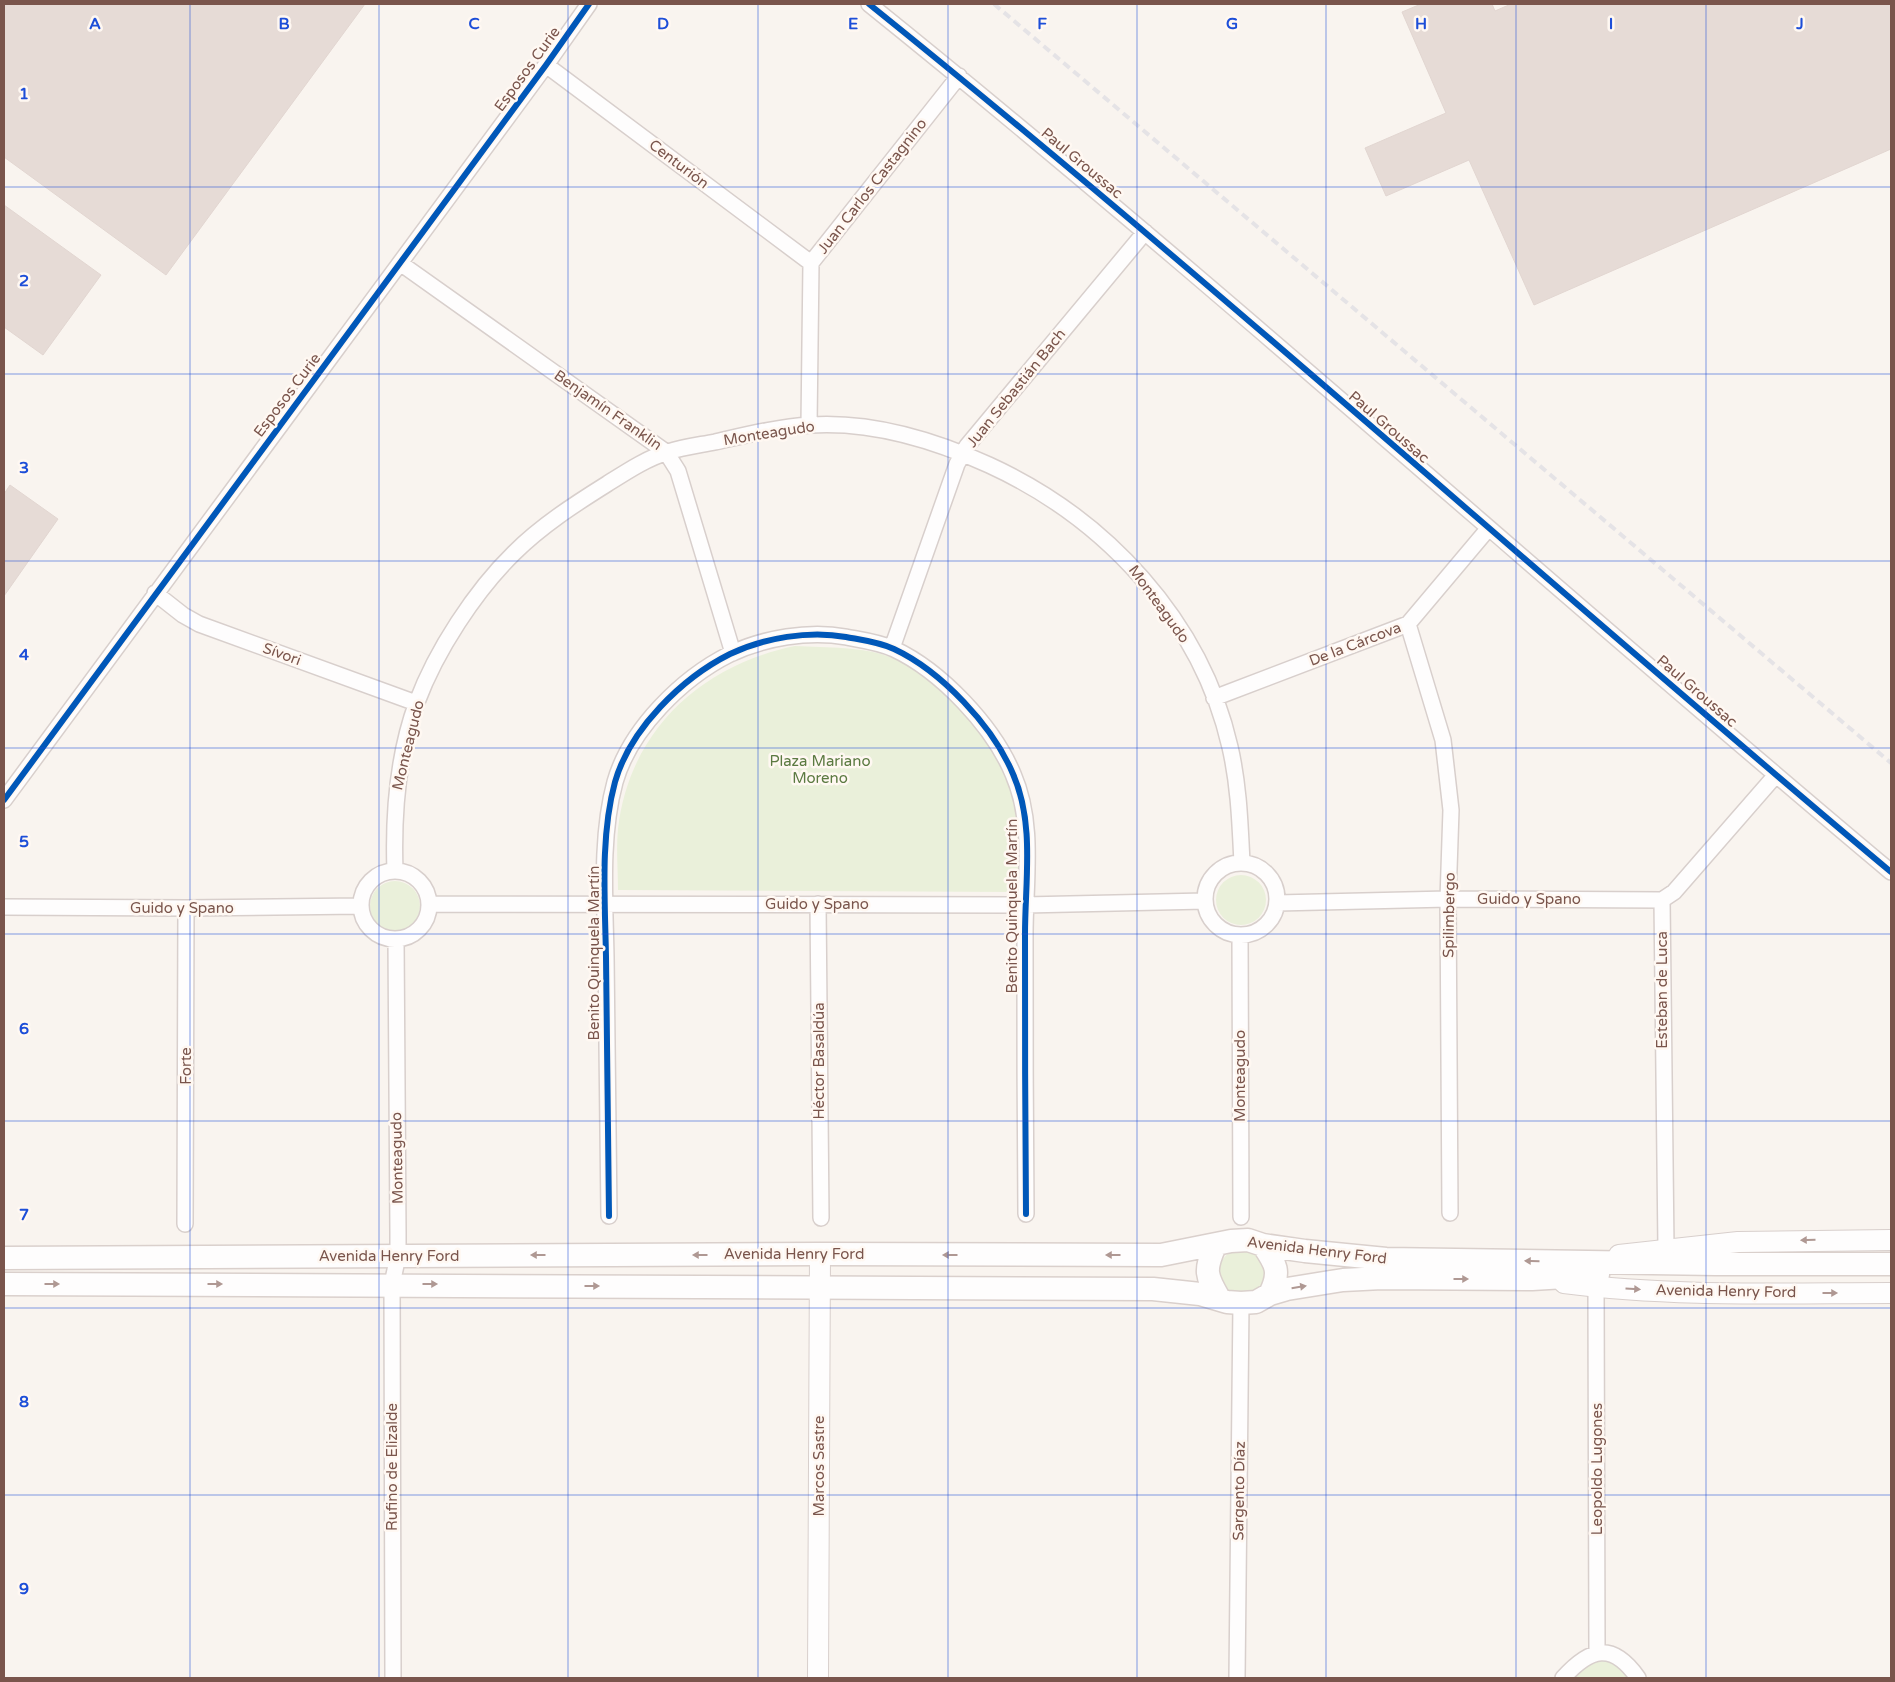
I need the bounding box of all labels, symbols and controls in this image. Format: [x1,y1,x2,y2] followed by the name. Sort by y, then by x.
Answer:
[89,14,101,34] text: A
[278,14,290,34] text: B
[468,14,480,34] text: C
[657,14,669,34] text: D
[848,14,858,34] text: E
[1037,14,1047,34] text: F
[1226,14,1238,34] text: G
[1415,14,1427,34] text: H
[1609,14,1613,34] text: I
[1795,14,1804,34] text: J
[490,23,564,115] street label: Esposos Curie
[19,84,29,104] text: 1
[814,115,930,257] street label: Juan Carlos Castagnino
[1038,124,1126,202] street label: Paul Groussac
[646,136,712,192] street label: Centurión
[19,271,29,291] text: 2
[963,325,1069,451] street label: Juan Sebastián Bach
[250,350,324,440] street label: Esposos Curie
[551,366,665,454] street label: Benjamín Franklin
[1345,387,1433,467] street label: Paul Groussac
[722,417,816,449] street label: Monteagudo
[19,458,29,478] text: 3
[1125,561,1193,647] street label: Monteagudo
[1306,618,1404,670] street label: De la Cárcova
[260,639,304,669] street label: Sívori
[19,645,29,665] text: 4
[1653,651,1741,731] street label: Paul Groussac
[388,698,428,792] street label: Monteagudo
[769,752,871,787] park label: Plaza Mariano Moreno
[1003,819,1021,993] street label: Benito Quinquela Martín
[19,832,29,852] text: 5
[585,866,603,1040] street label: Benito Quinquela Martín
[1439,872,1459,958] street label: Spilimbergo
[1477,890,1581,908] street label: Guido y Spano
[765,895,869,913] street label: Guido y Spano
[130,899,234,917] street label: Guido y Spano
[1653,931,1671,1049] street label: Esteban de Luca
[810,1002,828,1120] street label: Héctor Basaldúa
[19,1019,29,1039] text: 6
[1231,1030,1249,1122] street label: Monteagudo
[177,1047,195,1085] street label: Forte
[387,1112,407,1204] street label: Monteagudo
[19,1205,29,1225] text: 7
[1246,1232,1388,1268] street label: Avenida Henry Ford
[1799,1236,1815,1244] one-way arrow
[724,1245,864,1263] street label: Avenida Henry Ford
[319,1247,459,1265] street label: Avenida Henry Ford
[942,1250,958,1258] one-way arrow
[530,1251,546,1259] one-way arrow
[692,1251,708,1259] one-way arrow
[1104,1251,1120,1259] one-way arrow
[1524,1257,1540,1265] one-way arrow
[1453,1275,1469,1283] one-way arrow
[45,1280,61,1288] one-way arrow
[207,1280,223,1288] one-way arrow
[422,1281,438,1289] one-way arrow
[1655,1281,1797,1301] street label: Avenida Henry Ford
[585,1282,601,1290] one-way arrow
[1291,1283,1307,1291] one-way arrow
[1625,1285,1641,1293] one-way arrow
[1823,1289,1839,1297] one-way arrow
[19,1392,29,1412] text: 8
[383,1403,401,1531] street label: Rufino de Elizalde
[1588,1403,1606,1535] street label: Leopoldo Lugones
[810,1415,828,1517] street label: Marcos Sastre
[1229,1441,1249,1541] street label: Sargento Díaz
[19,1579,29,1599] text: 9

